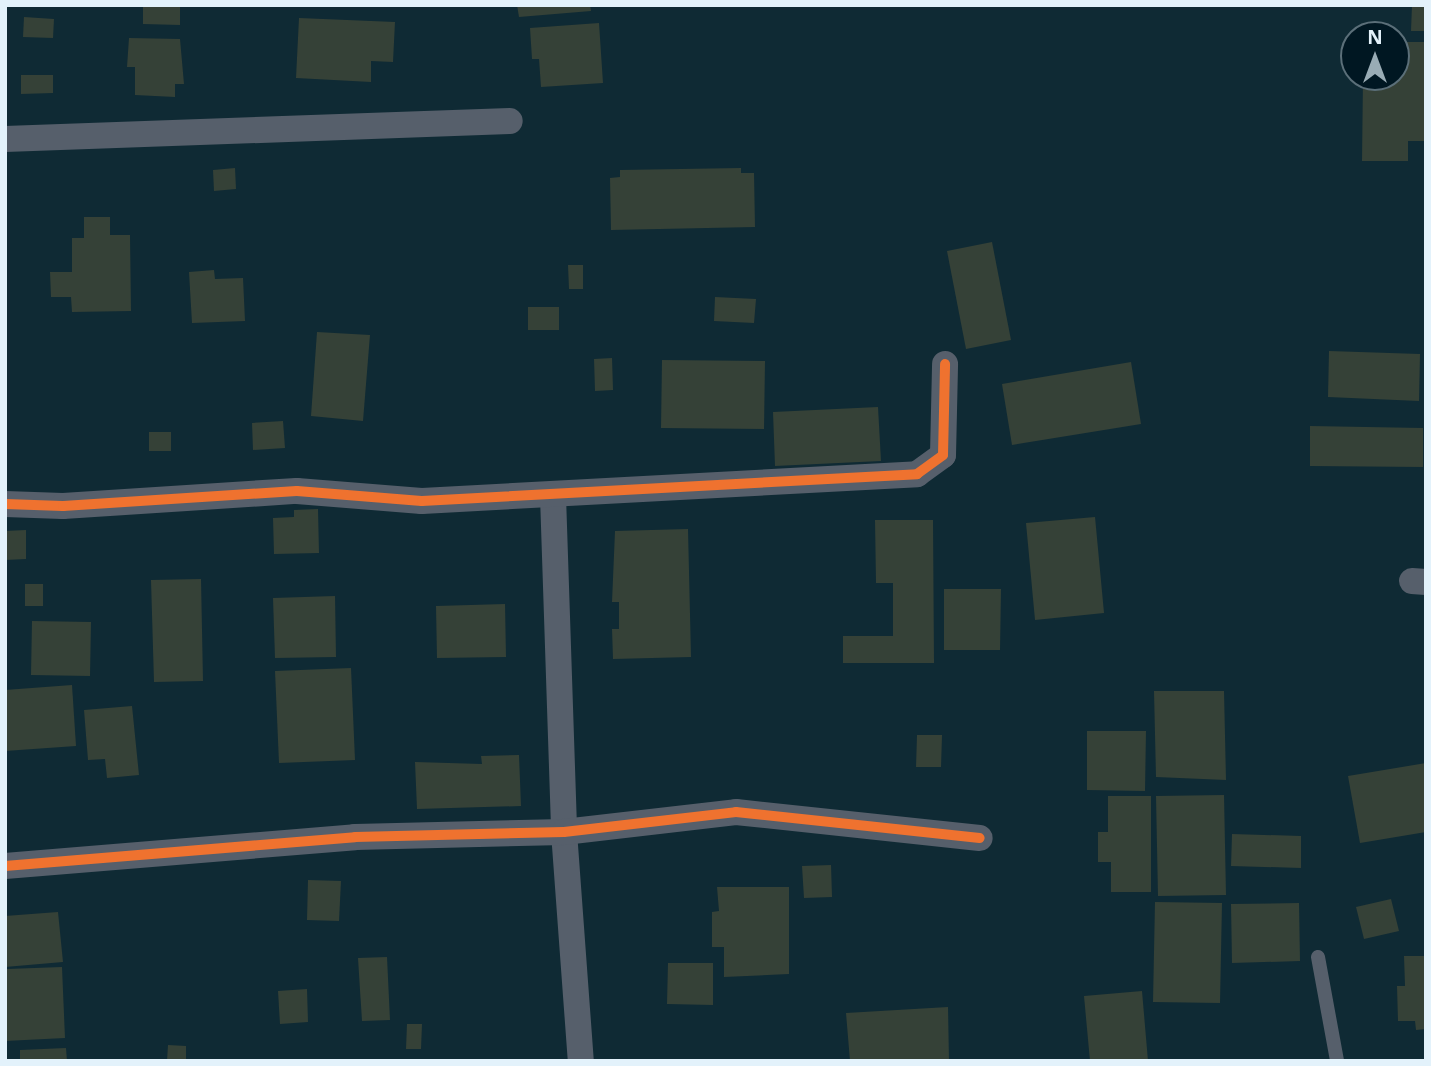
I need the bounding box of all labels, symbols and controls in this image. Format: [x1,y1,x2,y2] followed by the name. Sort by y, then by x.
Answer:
[1340,21,1410,91] north arrow
[1367,24,1383,50] text: N

